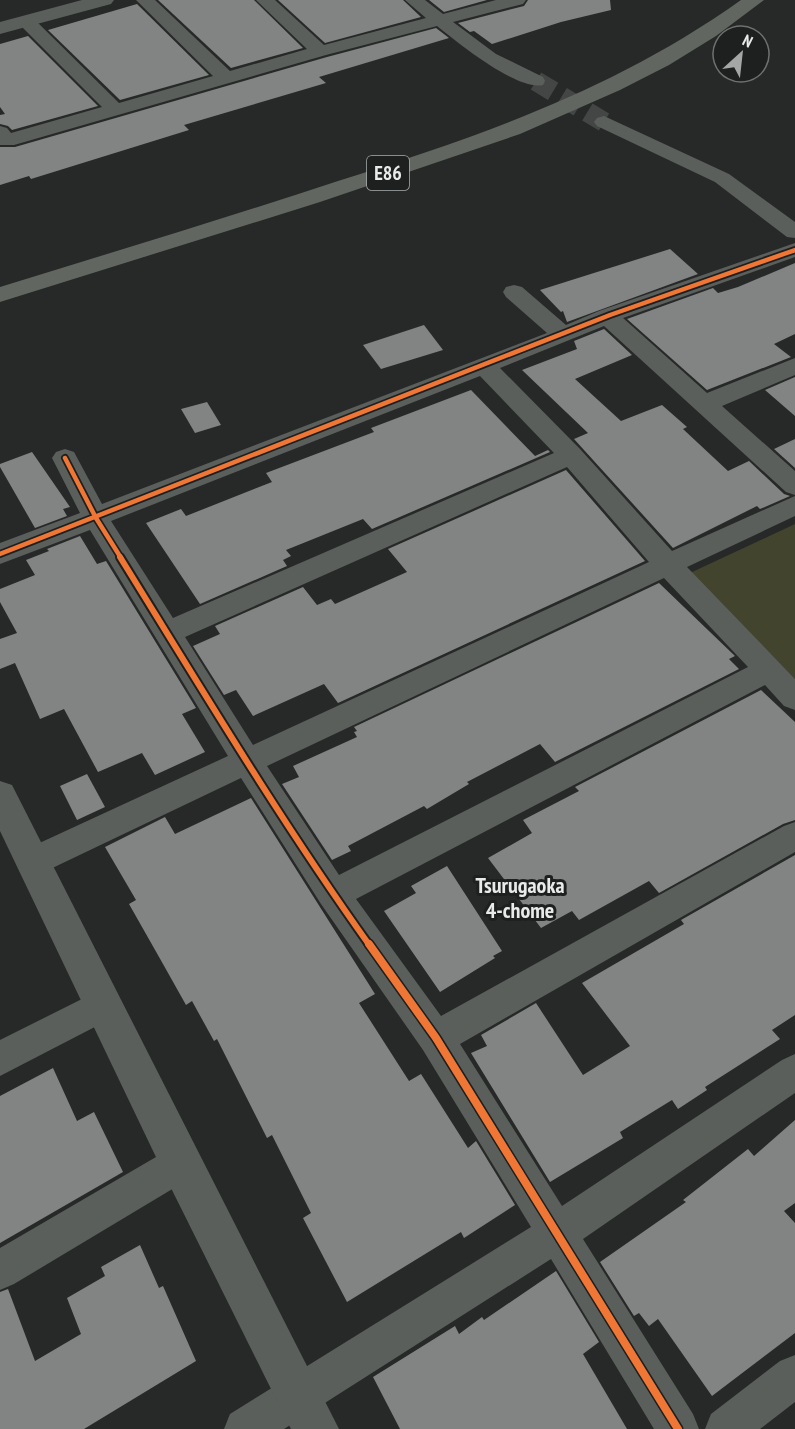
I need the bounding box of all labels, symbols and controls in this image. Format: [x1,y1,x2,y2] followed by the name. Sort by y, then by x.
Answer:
[711,24,771,84] north arrow
[739,30,756,52] text: N
[367,156,409,190] road number: E86
[475,871,565,924] district label: Tsurugaoka 4-chome

